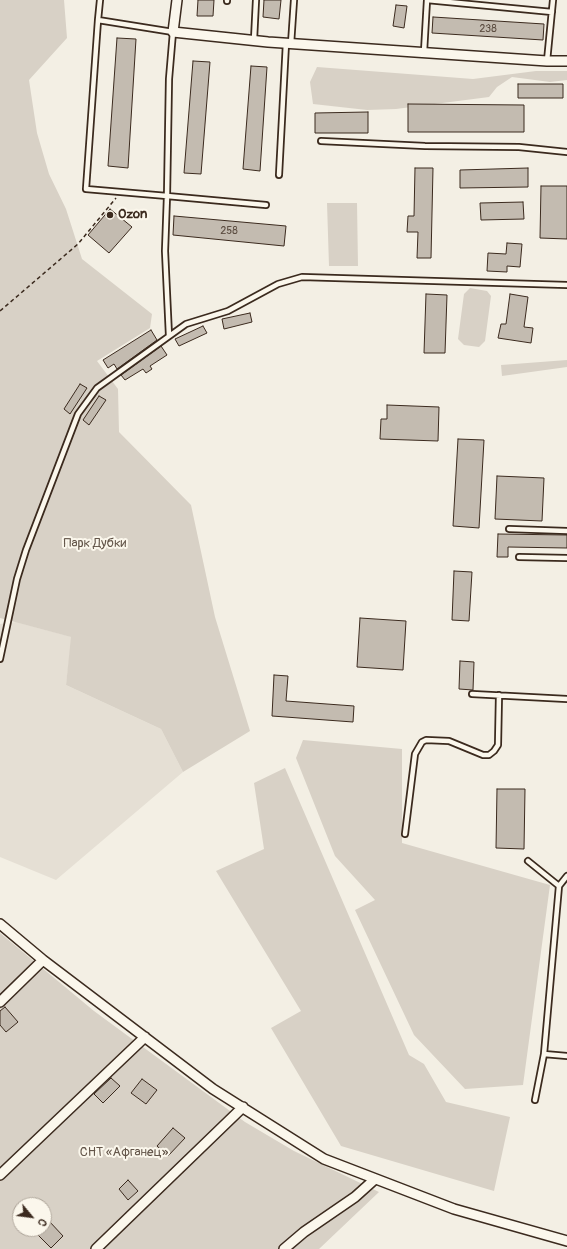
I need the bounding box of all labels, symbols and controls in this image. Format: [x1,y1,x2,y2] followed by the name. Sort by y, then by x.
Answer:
[479,22,497,36] house number: 238
[118,207,147,223] place label: Ozon
[105,210,115,220] marker: Ozon
[220,224,238,238] house number: 258
[64,536,126,552] park label: Парк Дубки
[80,1145,168,1161] park label: СНТ «Афганец»
[12,1197,52,1237] north arrow
[35,1216,49,1229] text: С

